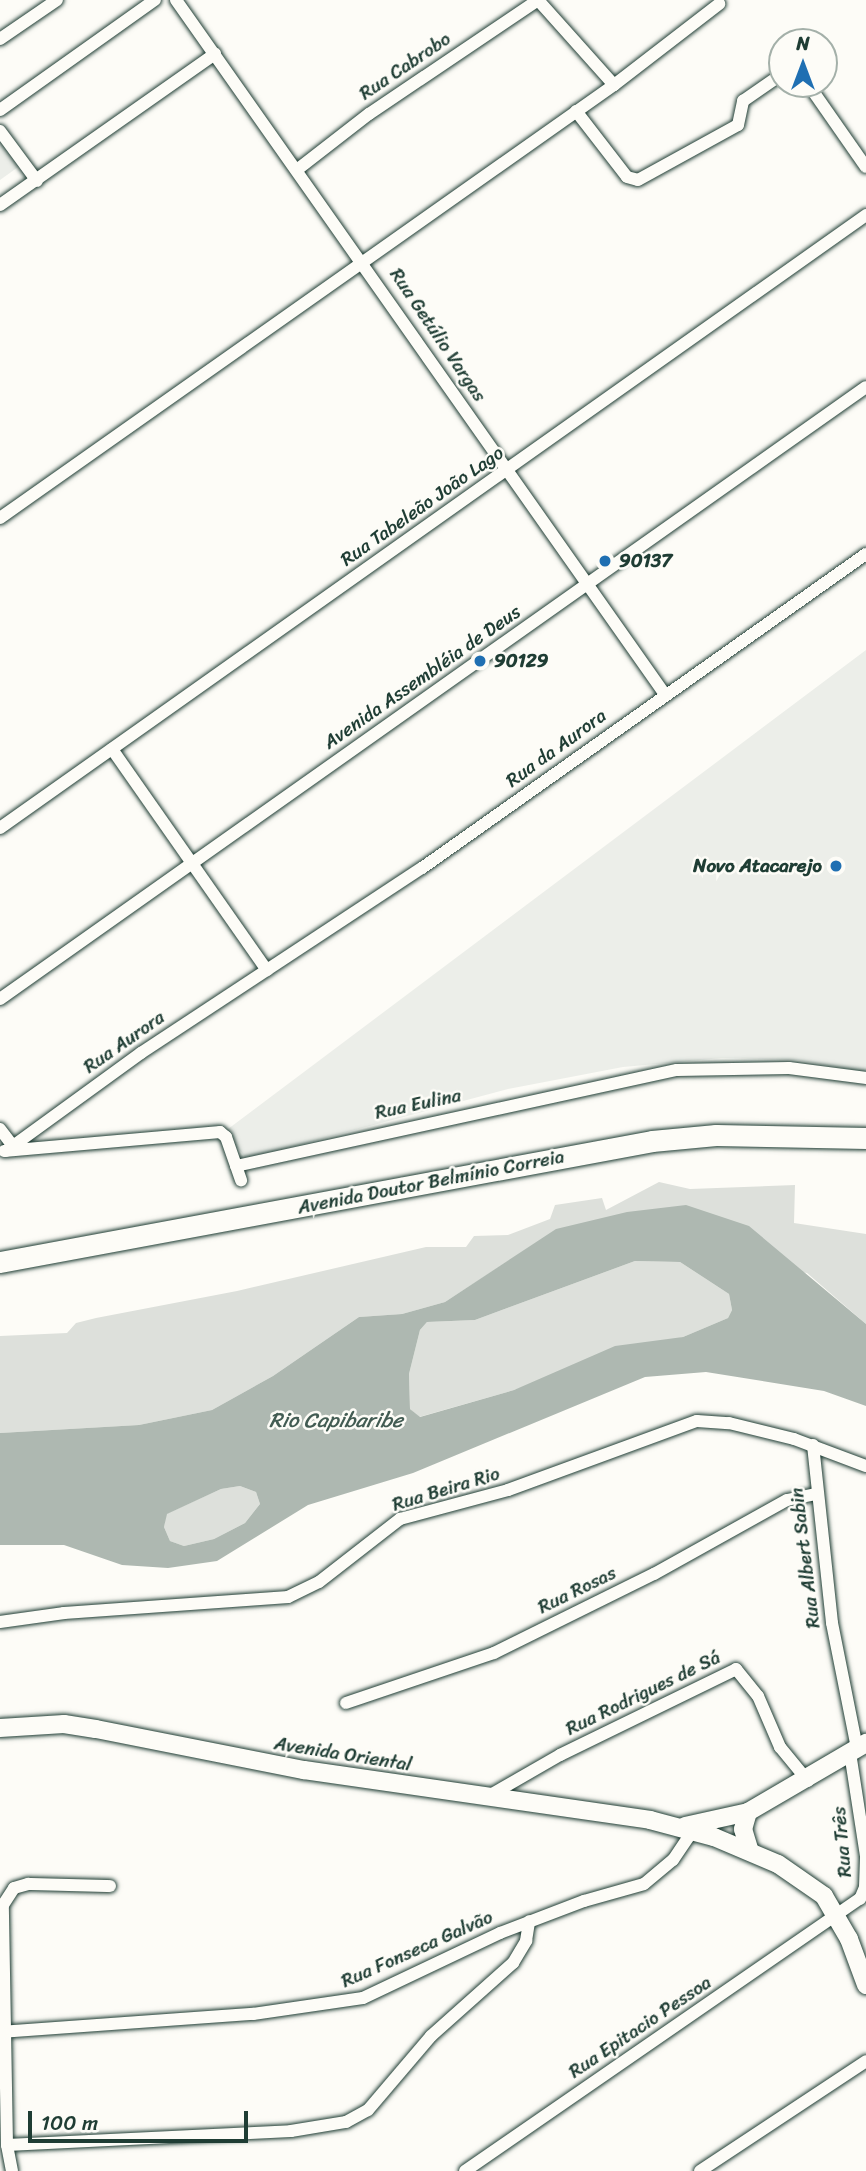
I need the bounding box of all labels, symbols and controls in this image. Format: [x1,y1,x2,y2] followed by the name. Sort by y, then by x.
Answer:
[355,27,455,105] street label: Rua Cabrobo
[796,27,810,60] text: N
[768,28,838,98] north arrow
[385,264,491,406] street label: Rua Getúlio Vargas
[336,441,508,571] street label: Rua Tabeleão João Lago
[619,550,672,572] place label: 90137
[597,553,613,569] marker: 90137
[319,600,525,754] street label: Avenida Assembléia de Deus
[494,650,548,672] place label: 90129
[472,653,488,669] marker: 90129
[502,704,610,792] street label: Rua da Aurora
[694,855,822,877] place label: Novo Atacarejo
[828,858,844,874] marker: Novo Atacarejo
[79,1006,169,1078] street label: Rua Aurora
[373,1084,463,1124] street label: Rua Eulina
[296,1145,566,1219] street label: Avenida Doutor Belmínio Correia
[269,1407,403,1433] water label: Rio Capibaribe
[389,1462,503,1516] street label: Rua Beira Rio
[785,1486,825,1630] street label: Rua Albert Sabin
[534,1561,620,1619] street label: Rua Rosas
[562,1646,724,1740] street label: Rua Rodrigues de Sá
[273,1732,413,1776] street label: Avenida Oriental
[828,1805,856,1879] street label: Rua Três
[338,1905,496,1993] street label: Rua Fonseca Galvão
[564,1971,716,2083] street label: Rua Epitacio Pessoa
[32,2098,252,2142] scale bar
[41,2104,98,2142] text: 100 m

